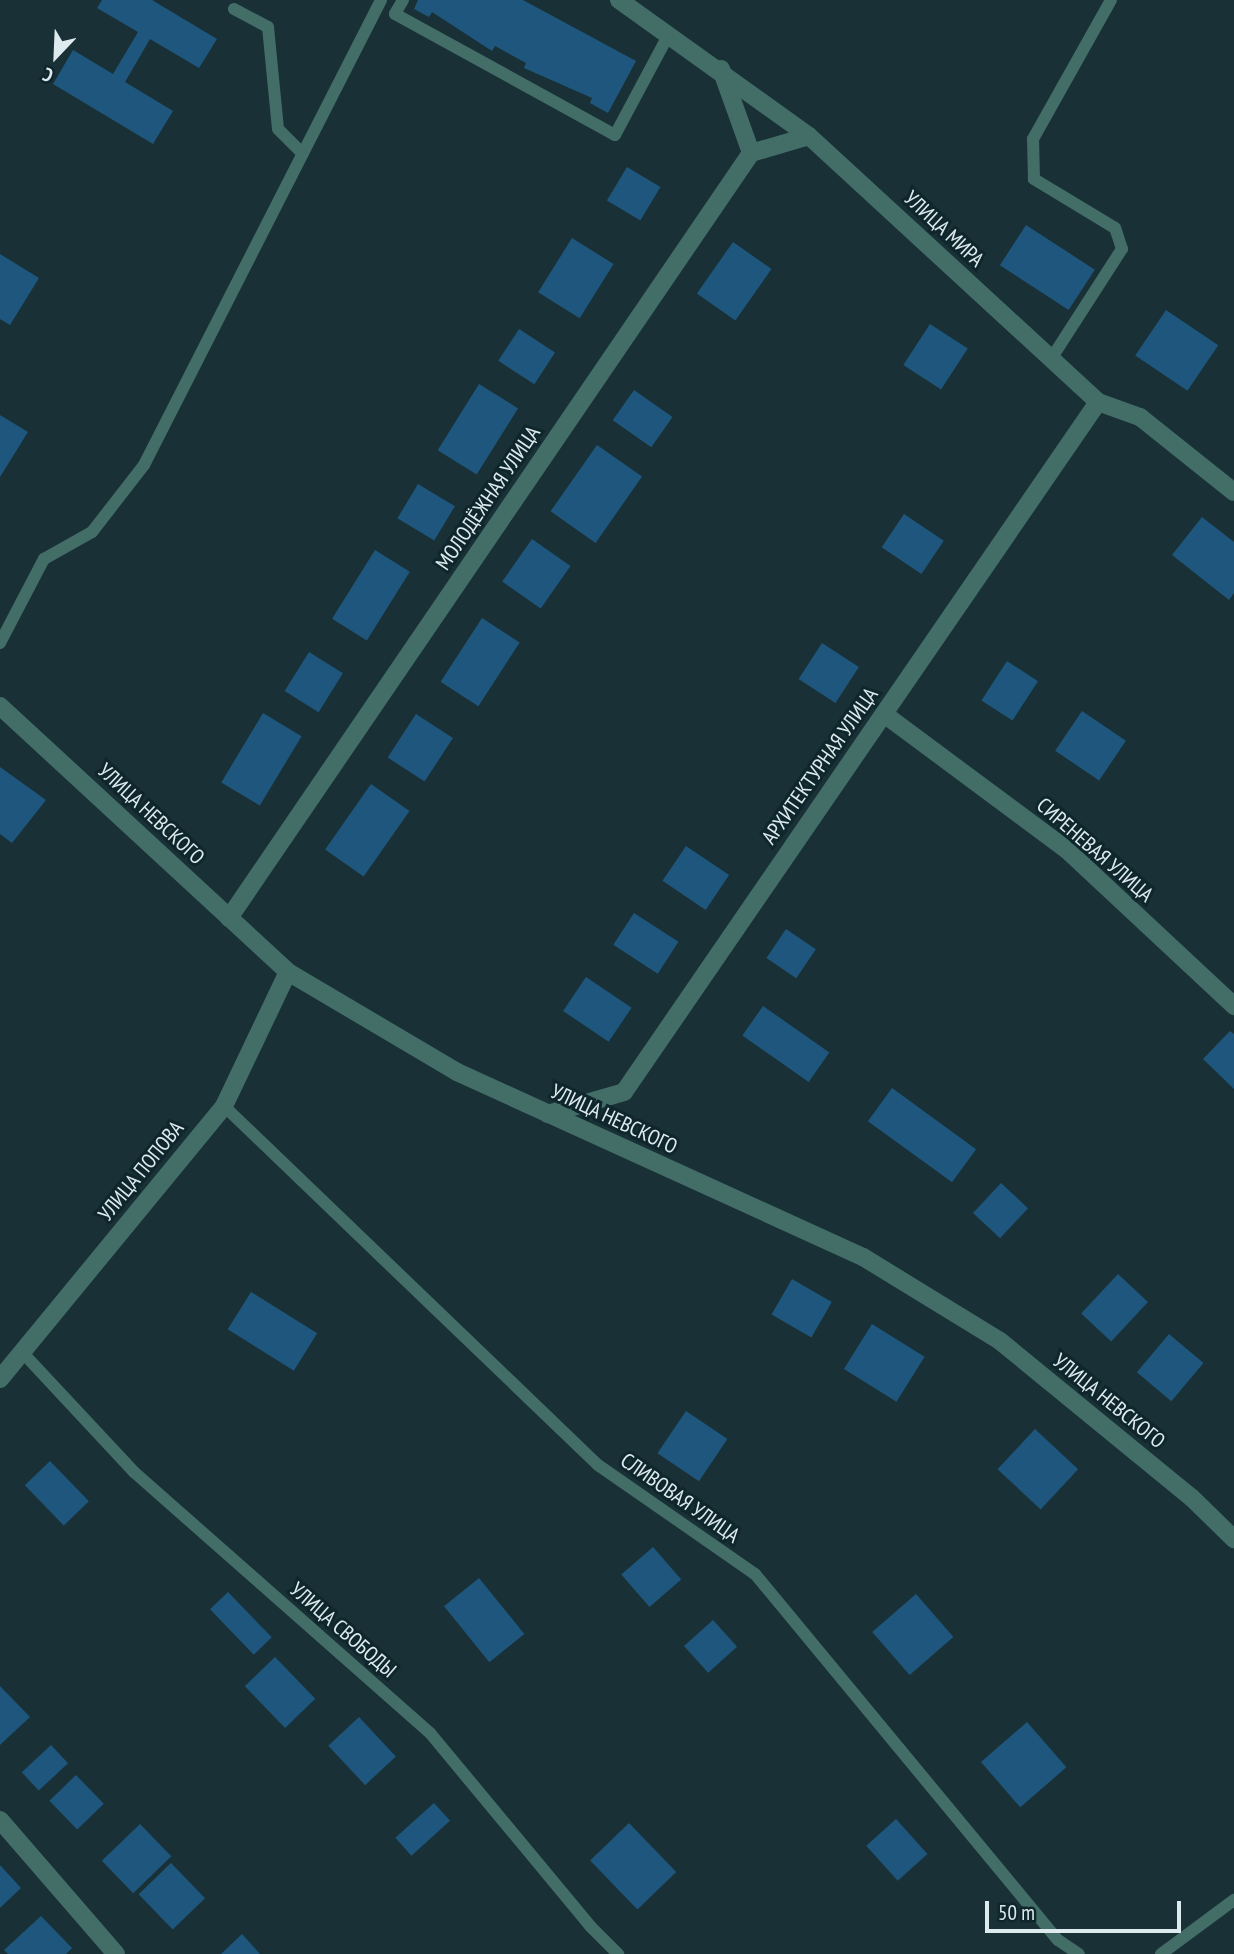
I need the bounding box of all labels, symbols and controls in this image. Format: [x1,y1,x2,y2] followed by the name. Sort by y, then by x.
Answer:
[21,21,91,91] north arrow
[39,63,56,88] text: С
[899,186,989,272] street label: УЛИЦА МИРА
[430,421,546,575] street label: МОЛОДЁЖНАЯ УЛИЦА
[756,683,884,849] street label: АРХИТЕКТУРНАЯ УЛИЦА
[92,758,210,870] street label: УЛИЦА НЕВСКОГО
[1031,792,1159,908] street label: СИРЕНЕВАЯ УЛИЦА
[547,1079,681,1159] street label: УЛИЦА НЕВСКОГО
[93,1116,189,1226] street label: УЛИЦА ПОПОВА
[1048,1348,1170,1454] street label: УЛИЦА НЕВСКОГО
[616,1448,744,1548] street label: СЛИВОВАЯ УЛИЦА
[285,1577,401,1683] street label: УЛИЦА СВОБОДЫ
[989,1888,1185,1932] scale bar
[998,1899,1035,1926] text: 50 m

